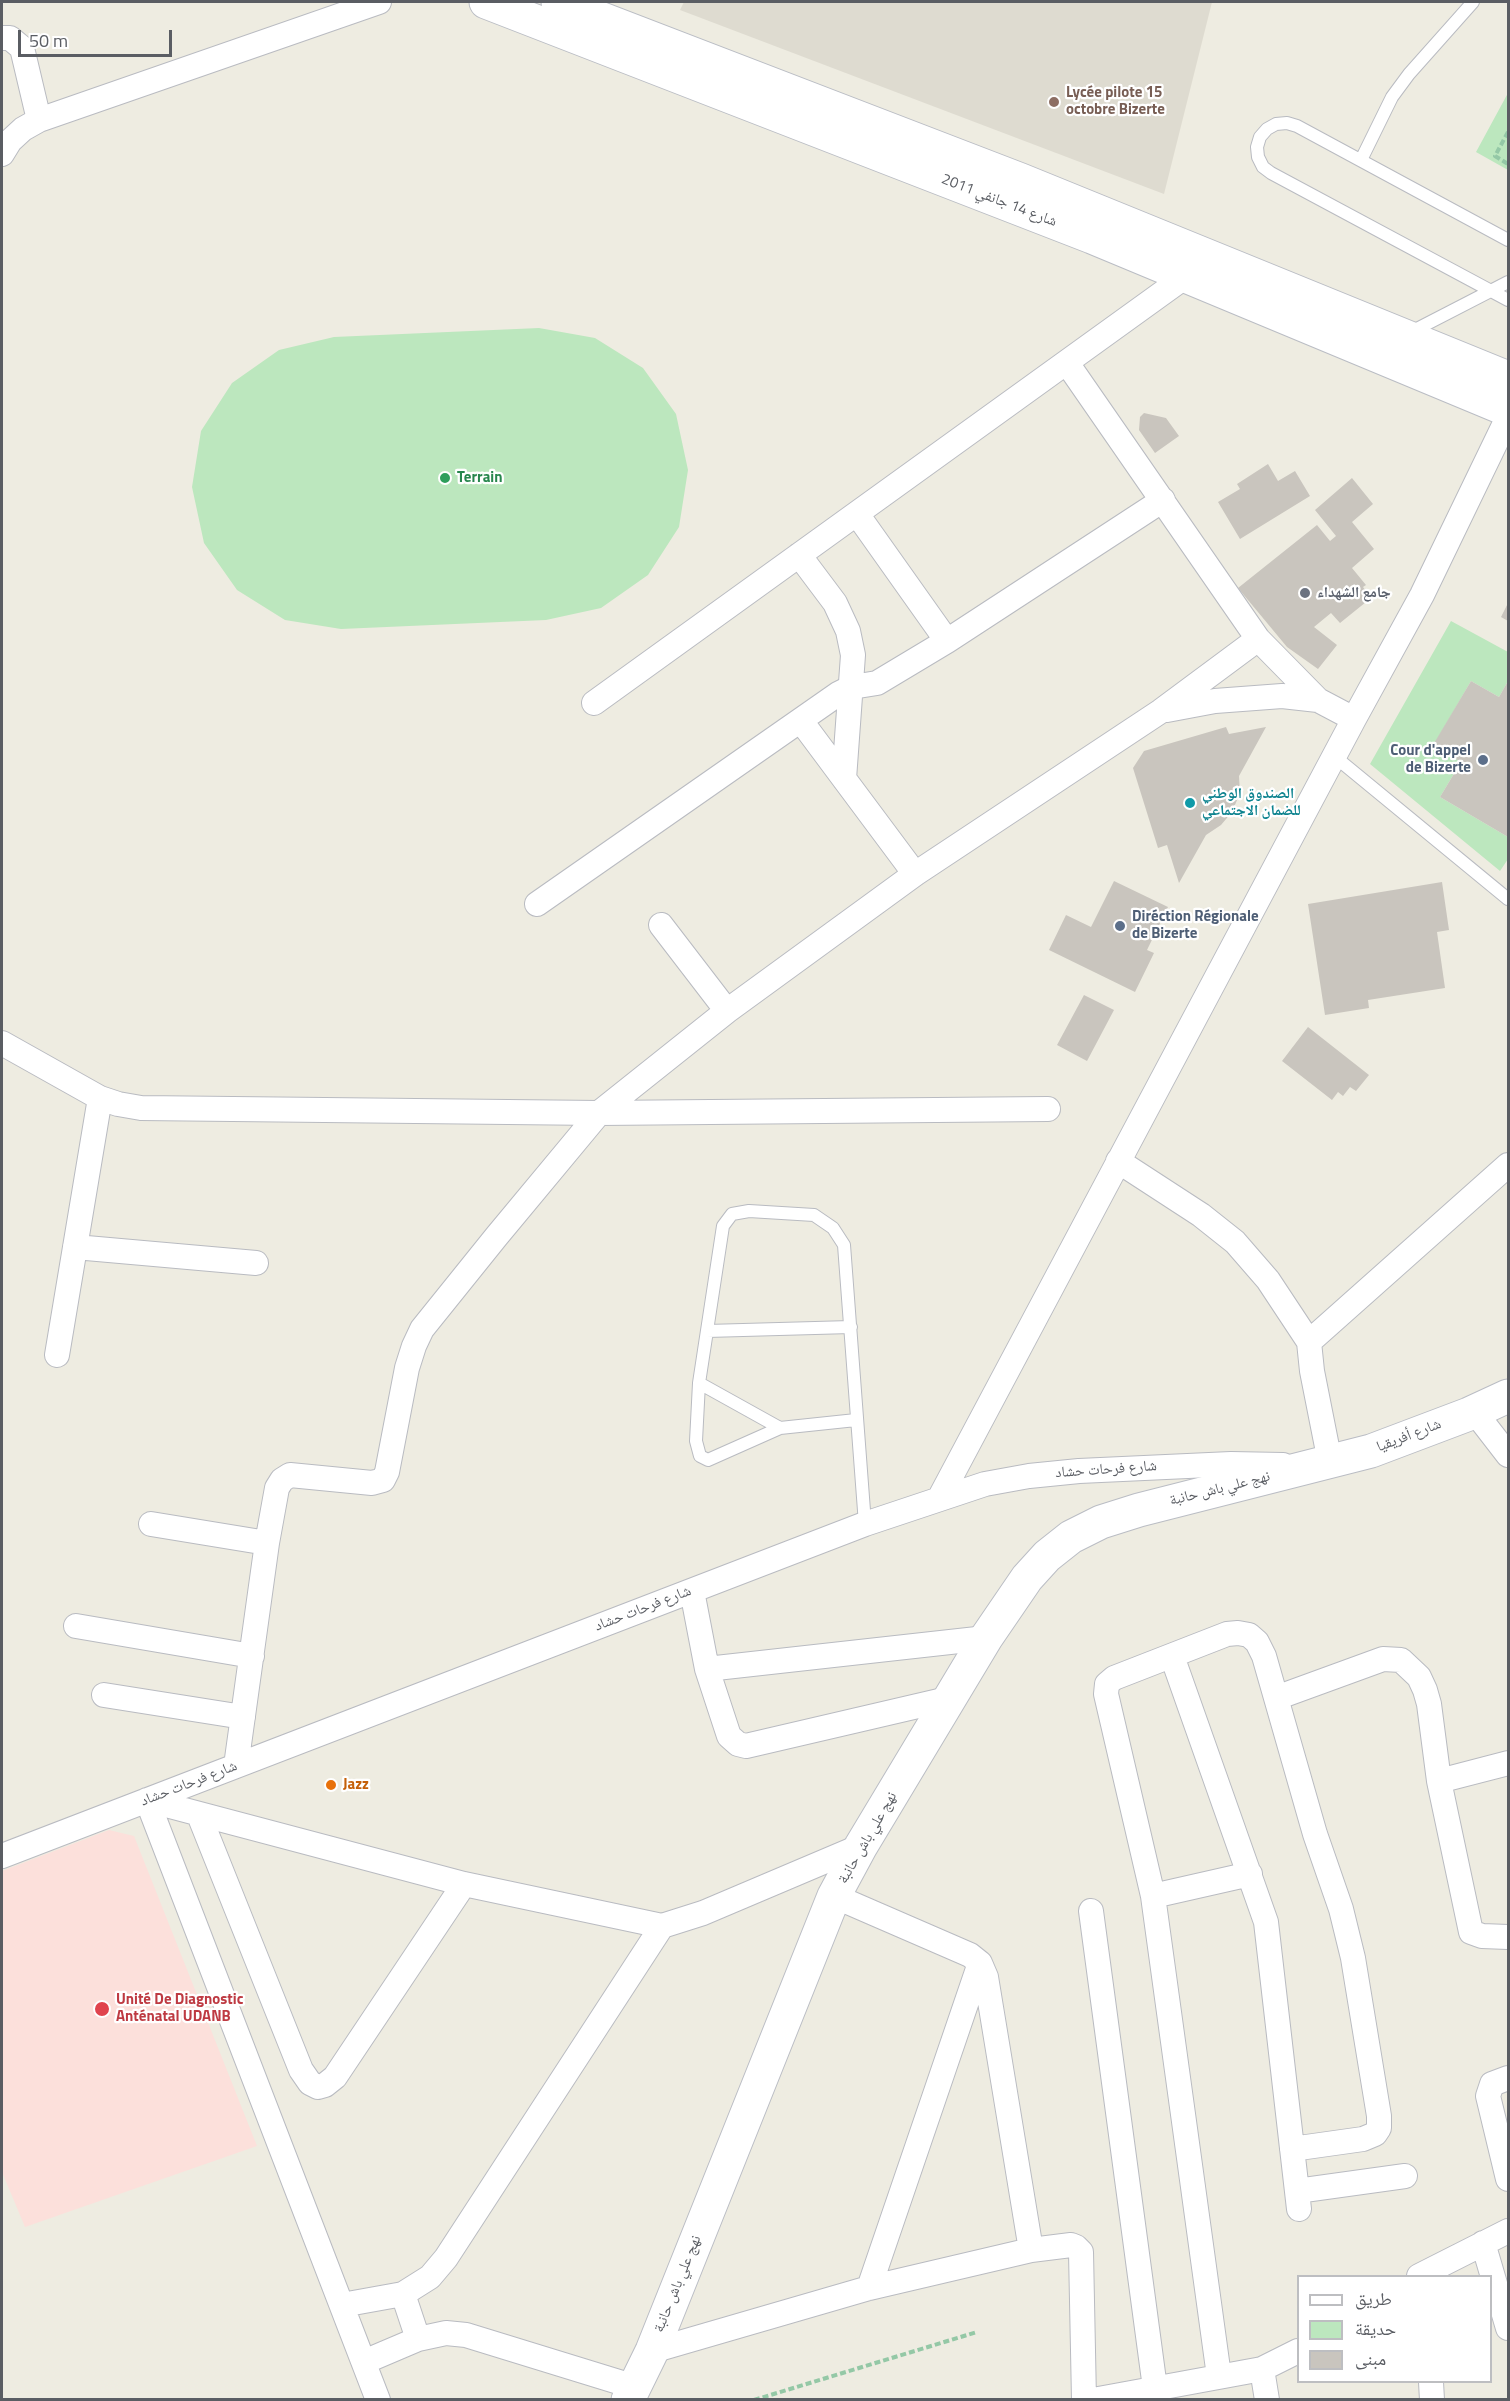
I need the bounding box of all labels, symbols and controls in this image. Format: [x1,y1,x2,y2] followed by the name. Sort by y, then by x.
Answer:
[21,18,176,56] scale bar
[29,27,68,54] text: 50 m
[1066,84,1165,119] place label: Lycée pilote 15 octobre Bizerte
[1047,95,1061,109] marker: Lycée pilote 15 octobre Bizerte
[939,171,1059,231] street label: شارع 14 جانفي 2011
[457,469,502,487] place label: Terrain
[438,471,452,485] marker: Terrain
[1317,584,1391,602] place label: جامع الشهداء
[1298,586,1312,600] marker: جامع الشهداء
[1390,742,1471,777] place label: Cour d'appel de Bizerte
[1476,753,1490,767] marker: Cour d'appel de Bizerte
[1202,785,1301,820] place label: الصندوق الوطني للضمان الاجتماعي
[1183,796,1197,810] marker: الصندوق الوطني للضمان الاجتماعي
[1132,908,1259,943] place label: Diréction Régionale de Bizerte
[1113,919,1127,933] marker: Diréction Régionale de Bizerte
[1374,1415,1444,1457] street label: شارع أفريقيا
[1055,1457,1157,1483] street label: شارع فرحات حشاد
[1168,1468,1272,1510] street label: نهج علي باش حانبة
[592,1582,694,1636] street label: شارع فرحات حشاد
[138,1757,240,1811] street label: شارع فرحات حشاد
[343,1776,369,1794] place label: Jazz
[324,1778,338,1792] marker: Jazz
[834,1789,902,1887] street label: نهج علي باش حانبة
[116,1991,243,2026] place label: Unité De Diagnostic Anténatal UDANB
[93,2000,111,2018] marker: Unité De Diagnostic Anténatal UDANB
[650,2233,706,2335] street label: نهج علي باش حانبة
[1297,2275,1492,2383] legend
[1355,2285,1392,2312] text: طريق
[1355,2315,1396,2342] text: حديقة
[1355,2345,1386,2372] text: مبنى

